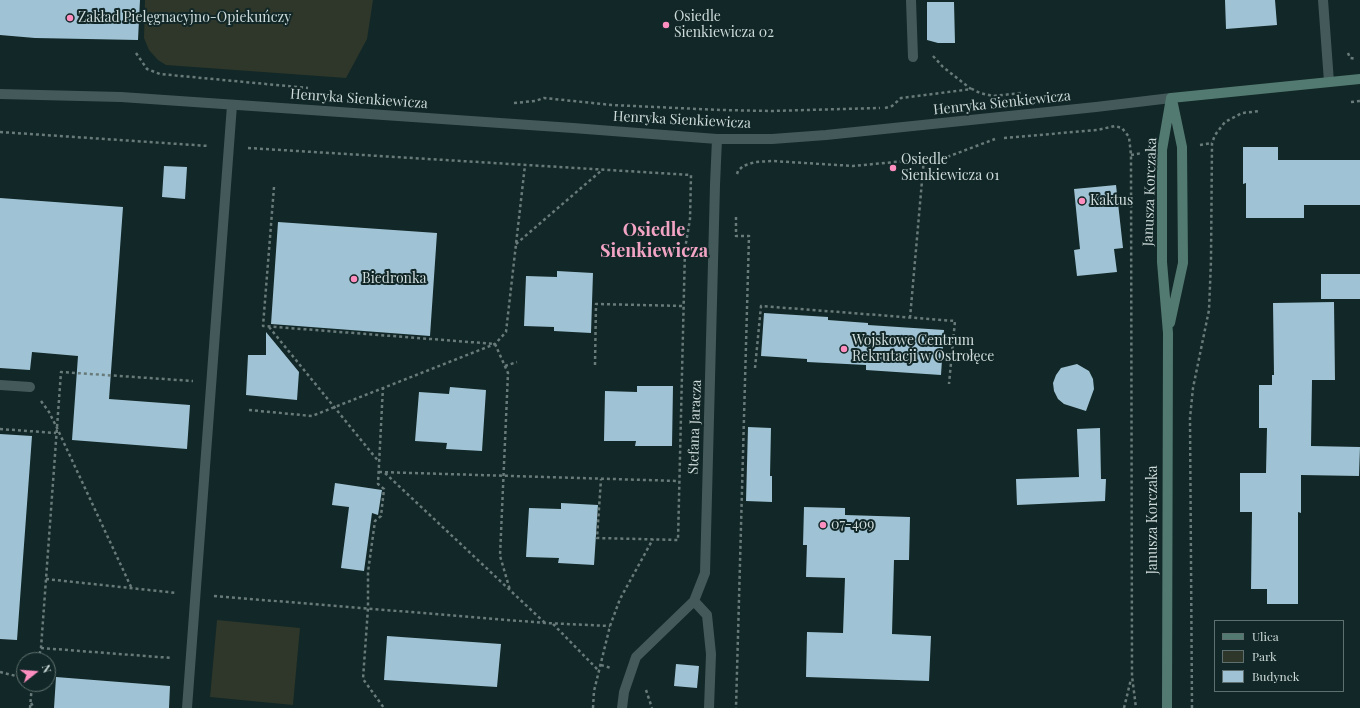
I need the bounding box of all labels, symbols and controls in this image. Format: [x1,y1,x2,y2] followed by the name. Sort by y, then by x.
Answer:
[674,9,774,42] place label: Osiedle Sienkiewicza 02
[78,10,291,26] place label: Zakład Pielęgnacyjno-Opiekuńczy
[65,13,75,23] marker: Zakład Pielęgnacyjno-Opiekuńczy
[661,20,671,30] marker: Osiedle Sienkiewicza 02
[290,86,428,112] street label: Henryka Sienkiewicza
[933,87,1071,119] street label: Henryka Sienkiewicza
[613,108,751,132] street label: Henryka Sienkiewicza
[1140,137,1160,247] street label: Janusza Korczaka
[901,152,999,184] place label: Osiedle Sienkiewicza 01
[888,163,898,173] marker: Osiedle Sienkiewicza 01
[1090,193,1133,209] place label: Kaktus
[1077,196,1087,206] marker: Kaktus
[600,219,708,262] district label: Osiedle Sienkiewicza
[362,271,426,287] place label: Biedronka
[349,274,359,284] marker: Biedronka
[852,333,994,366] place label: Wojskowe Centrum Rekrutacji w Ostrołęce
[839,344,849,354] marker: Wojskowe Centrum Rekrutacji w Ostrołęce
[685,379,705,475] street label: Stefana Jaracza
[1145,466,1161,574] street label: Janusza Korczaka
[831,517,874,533] place label: 07-409
[818,520,828,530] marker: 07-409
[1214,620,1344,692] legend
[1252,628,1279,644] text: Ulica
[1252,648,1277,664] text: Park
[16,652,56,692] north arrow
[39,663,55,675] text: N
[1252,668,1299,684] text: Budynek

